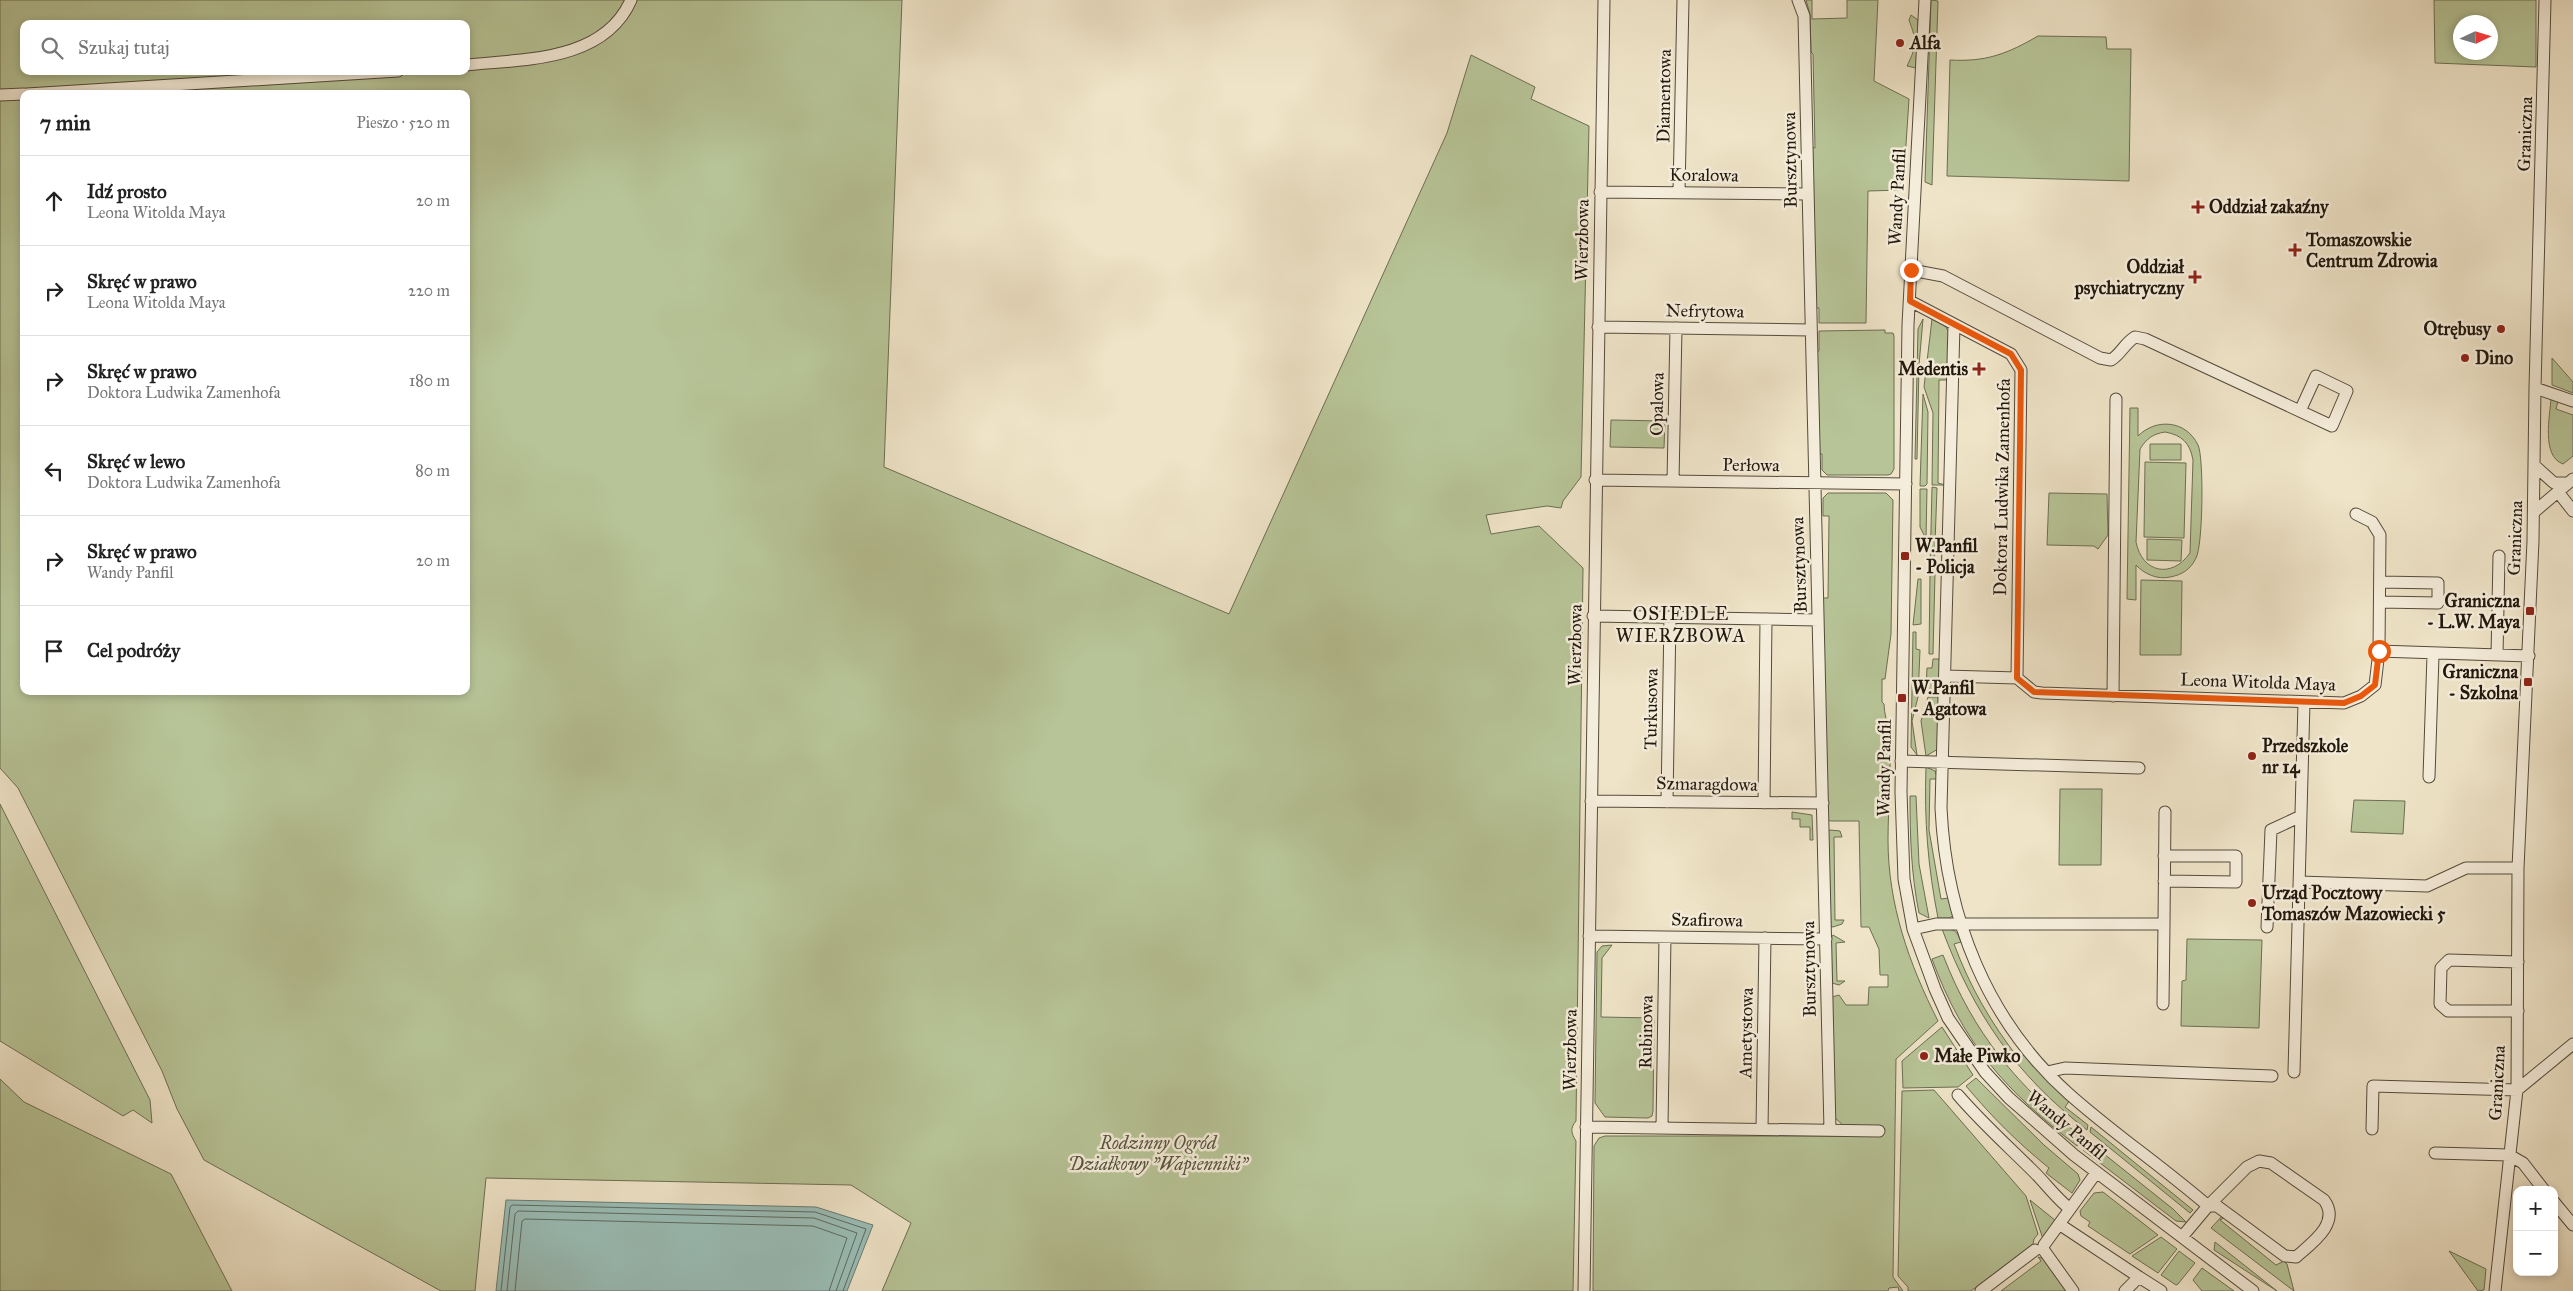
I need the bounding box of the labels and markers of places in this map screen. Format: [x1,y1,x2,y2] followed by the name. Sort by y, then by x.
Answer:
[1909,32,1941,54] place label: Alfa
[1894,37,1906,49] marker: Alfa
[2209,196,2330,219] place label: Oddział zakaźny
[2191,200,2205,214] marker: Oddział zakaźny
[2305,229,2438,272] place label: Tomaszowskie Centrum Zdrowia
[2288,243,2302,257] marker: Tomaszowskie Centrum Zdrowia
[2074,256,2186,300] place label: Oddział psychiatryczny
[2188,270,2202,284] marker: Oddział psychiatryczny
[2424,318,2493,341] place label: Otrębusy
[2495,323,2507,335] marker: Otrębusy
[2475,347,2513,369] place label: Dino
[2459,352,2471,364] marker: Dino
[1898,358,1968,380] place label: Medentis
[1972,362,1986,376] marker: Medentis
[1915,535,1979,579] place label: W.Panfil - Policja
[1899,550,1911,562] marker: W.Panfil - Policja
[2427,590,2520,634] place label: Graniczna - L.W. Maya
[2524,605,2536,617] marker: Graniczna - L.W. Maya
[2443,661,2518,704] place label: Graniczna - Szkolna
[2522,676,2534,688] marker: Graniczna - Szkolna
[1912,677,1987,721] place label: W.Panfil - Agatowa
[1896,692,1908,704] marker: W.Panfil - Agatowa
[2262,735,2349,779] place label: Przedszkole nr 14
[2246,750,2258,762] marker: Przedszkole nr 14
[2261,882,2446,925] place label: Urząd Pocztowy Tomaszów Mazowiecki 5
[2246,897,2258,909] marker: Urząd Pocztowy Tomaszów Mazowiecki 5
[1934,1045,2020,1067] place label: Małe Piwko
[1918,1050,1930,1062] marker: Małe Piwko

